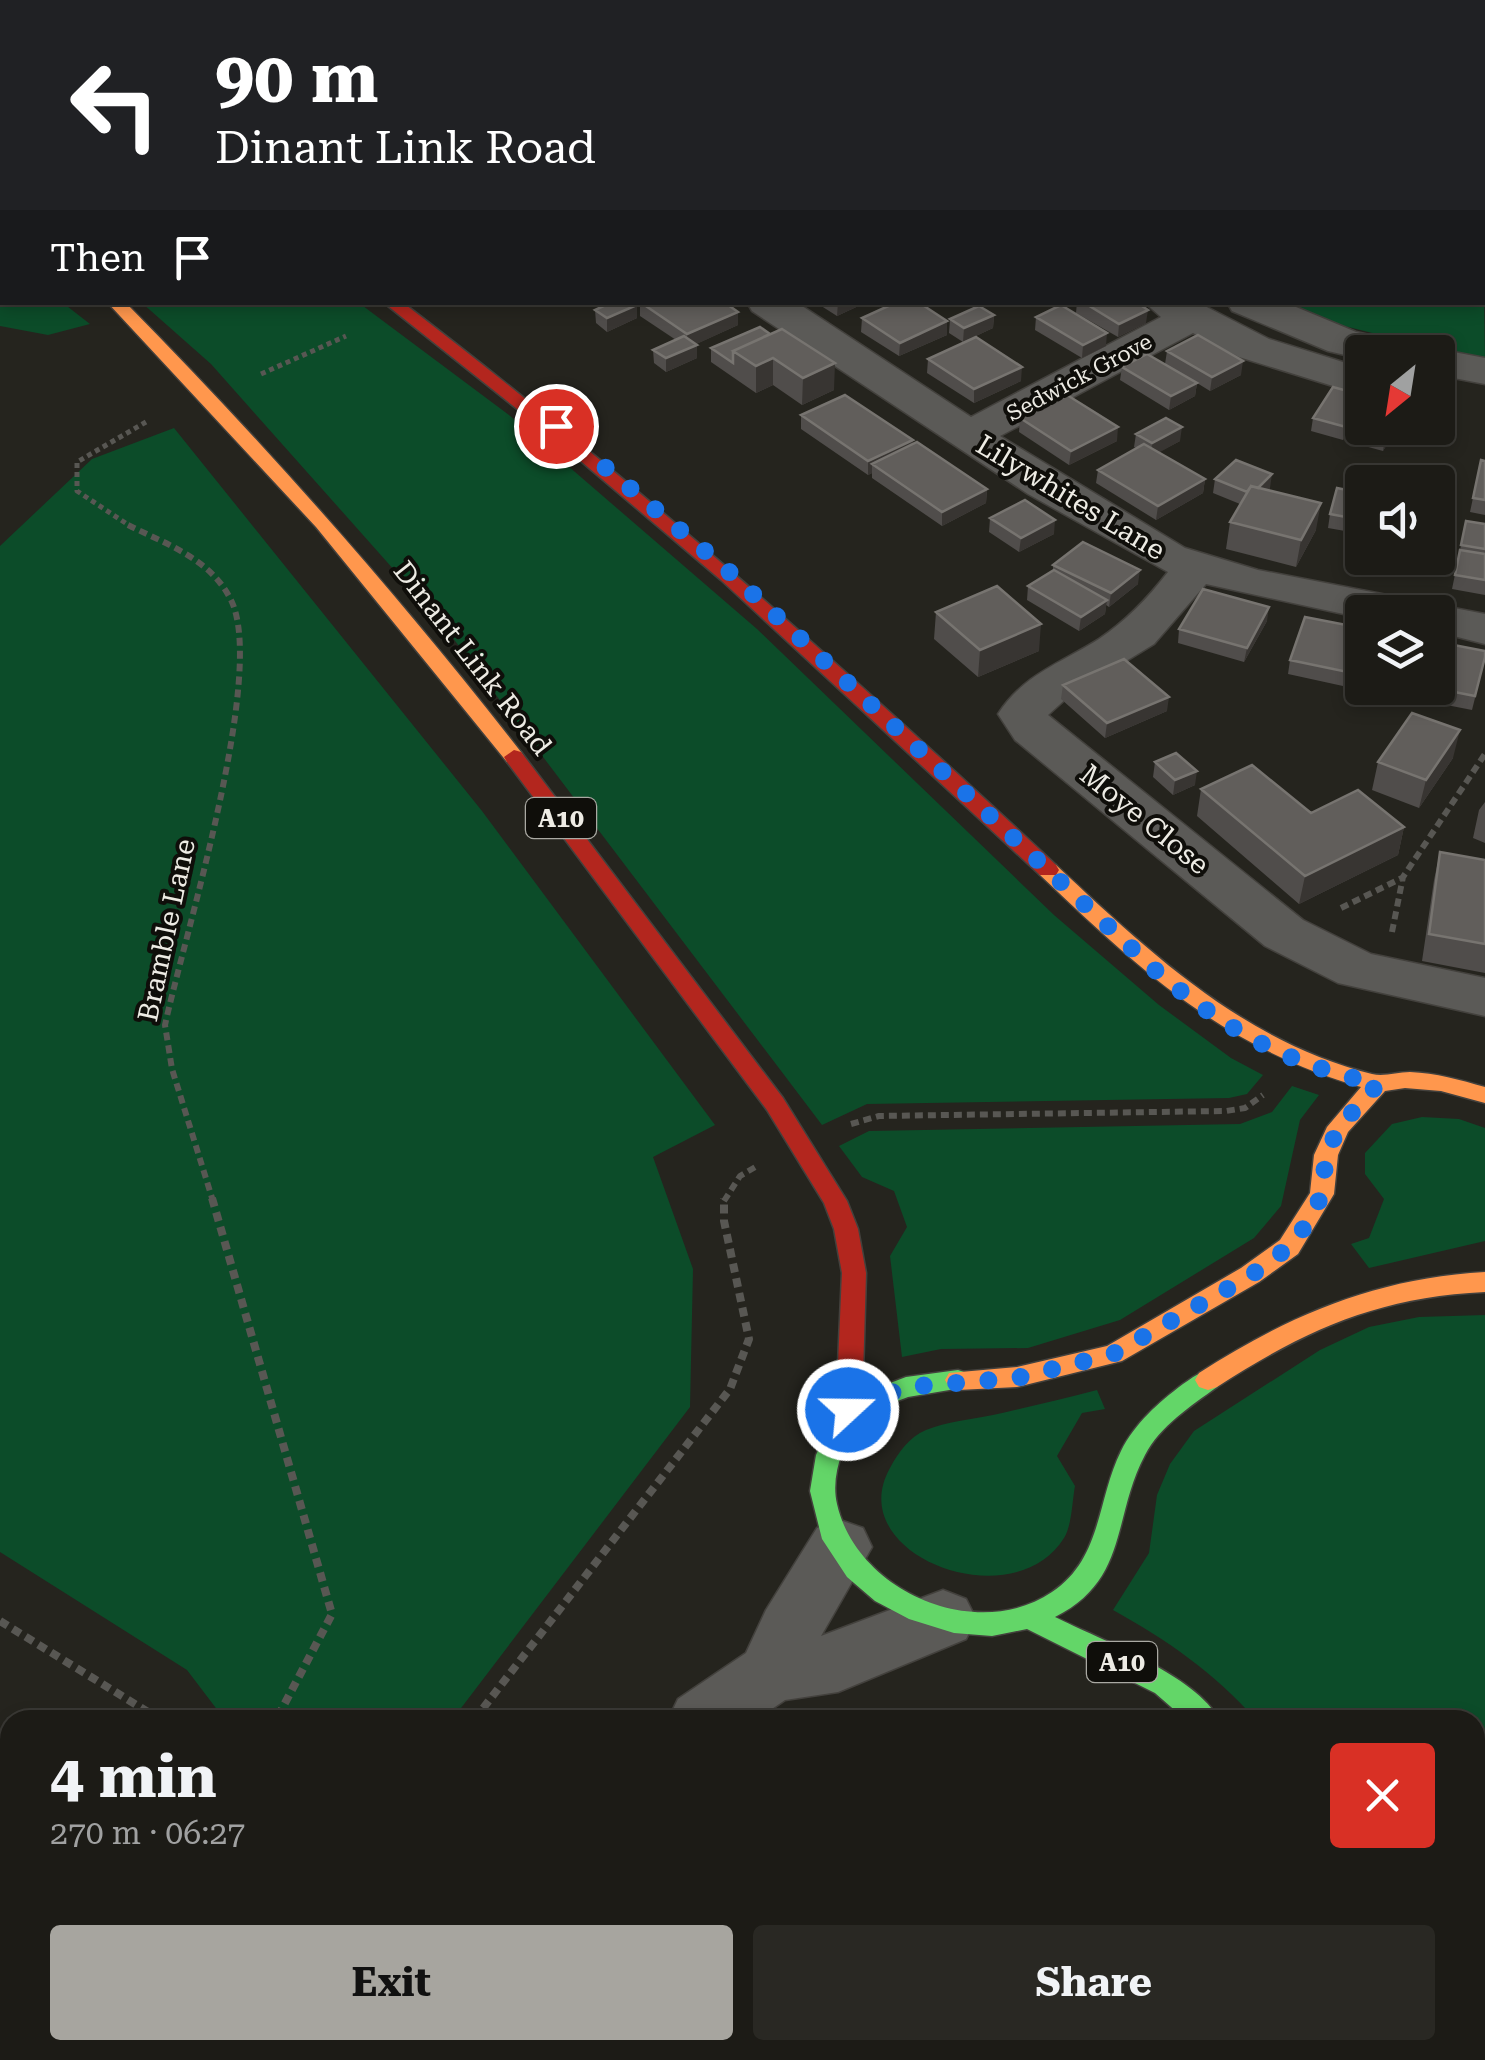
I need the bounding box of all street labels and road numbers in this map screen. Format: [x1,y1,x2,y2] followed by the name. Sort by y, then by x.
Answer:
[1002,329,1156,426] street label: Sedwick Grove
[970,428,1171,567] street label: Lilywhites Lane
[387,555,559,762] street label: Dinant Link Road
[1074,757,1216,881] street label: Moye Close
[526,798,596,838] road number: A10
[131,836,202,1024] street label: Bramble Lane
[1087,1642,1157,1682] road number: A10

